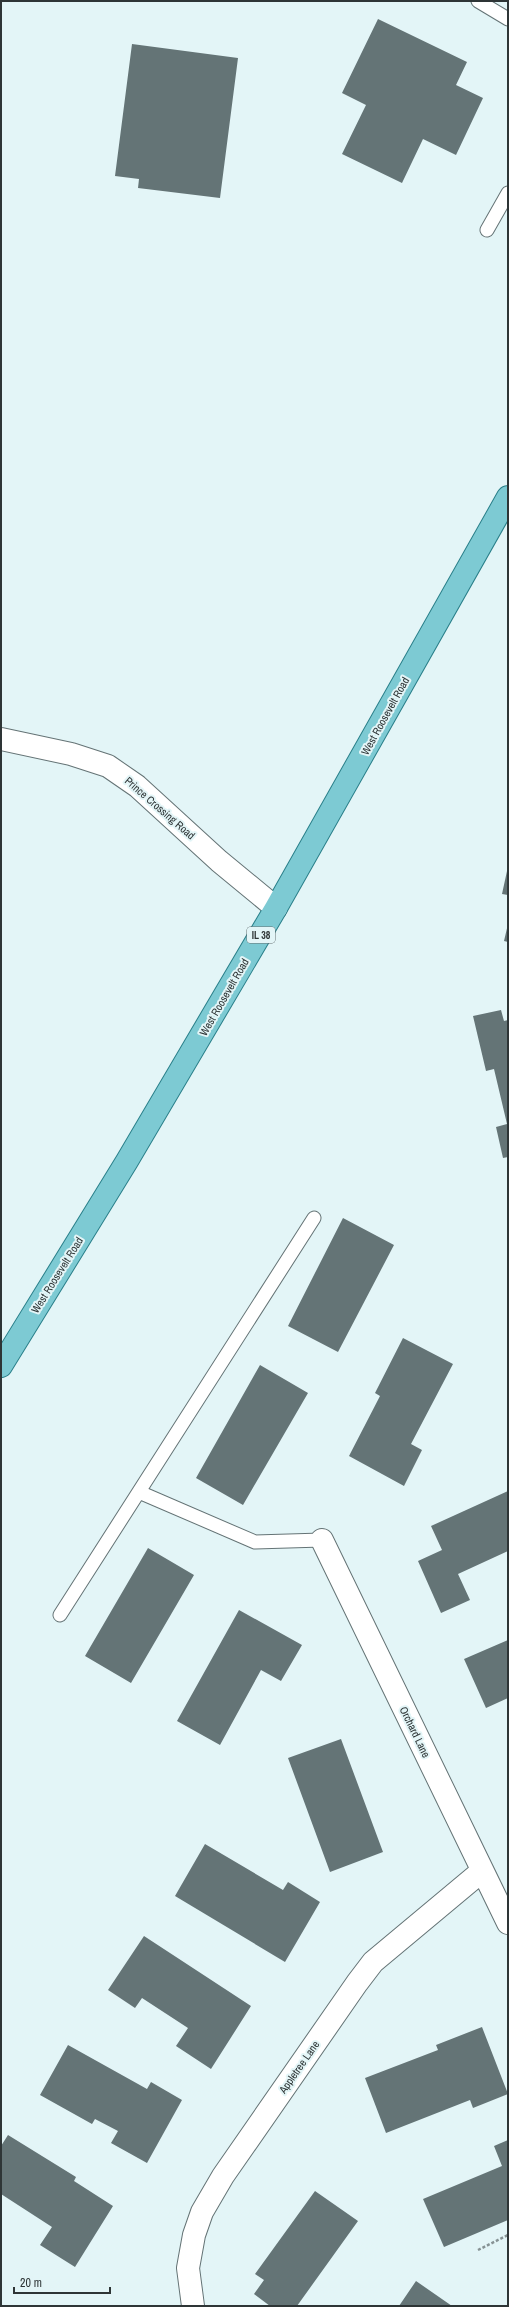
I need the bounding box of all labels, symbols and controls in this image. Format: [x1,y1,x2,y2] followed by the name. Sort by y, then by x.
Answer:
[358,675,412,757] street label: West Roosevelt Road
[122,774,198,842] street label: Prince Crossing Road
[247,927,275,943] road number: IL 38
[196,956,252,1038] street label: West Roosevelt Road
[28,1234,86,1316] street label: West Roosevelt Road
[397,1704,433,1760] street label: Orchard Lane
[275,2038,322,2097] street label: Appletree Lane
[14,2269,110,2295] scale bar
[20,2275,42,2291] text: 20 m

